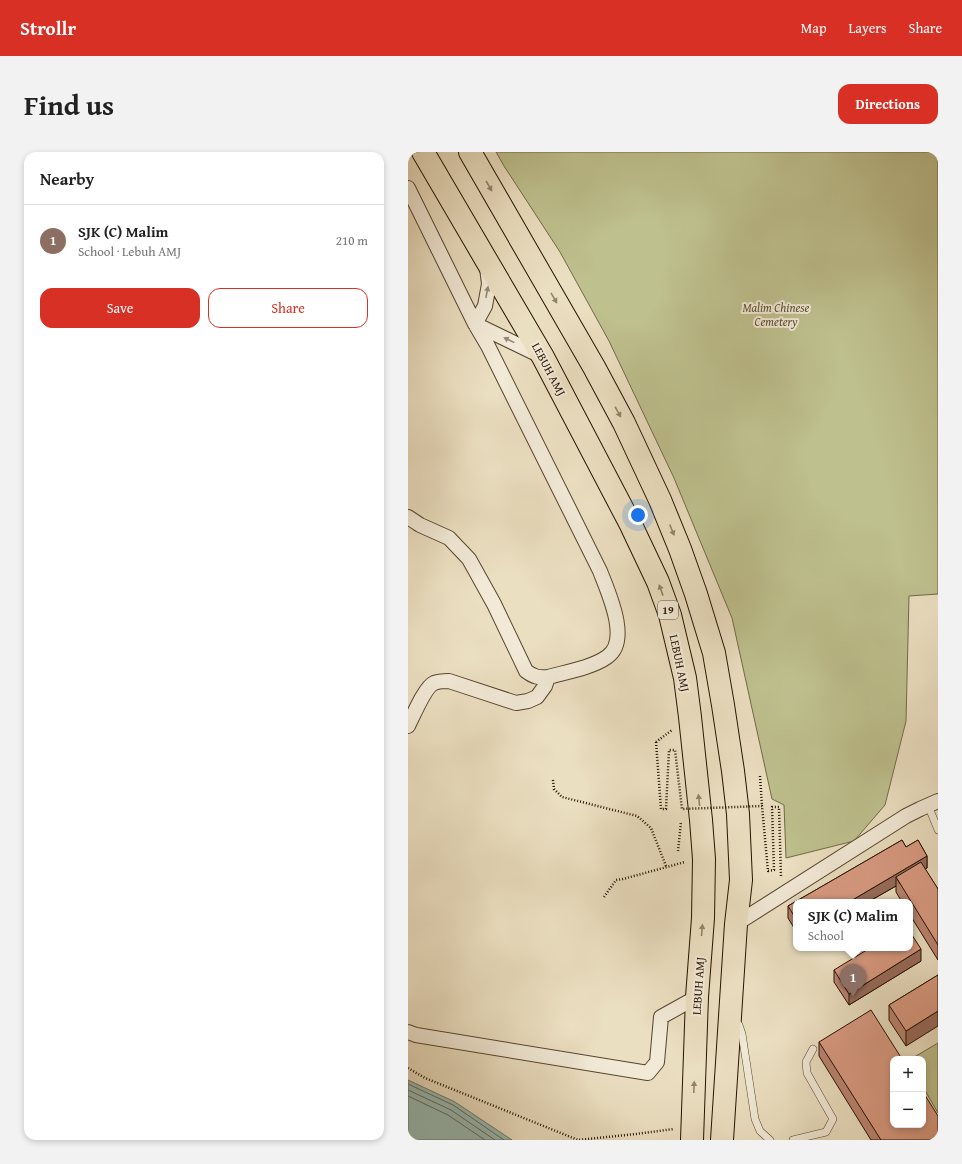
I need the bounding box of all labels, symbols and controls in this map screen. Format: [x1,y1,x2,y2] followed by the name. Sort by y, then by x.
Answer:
[20,14,76,42] text: Strollr
[801,18,827,38] text: Map
[849,18,887,38] text: Layers
[909,18,942,38] text: Share
[24,84,114,125] text: Find us
[838,84,938,124] button: Directions
[40,166,94,191] text: Nearby
[486,180,493,192] one-way arrow
[78,221,168,242] text: SJK (C) Malim
[50,231,56,250] text: 1
[336,231,368,250] text: 210 m
[78,242,181,261] text: School · Lebuh AMJ
[485,286,491,298] one-way arrow
[40,288,200,328] button: Save
[208,288,368,328] button: Share
[551,293,558,304] one-way arrow
[743,299,810,330] park label: Malim Chinese Cemetery
[503,337,515,343] one-way arrow
[528,339,570,399] street label: LEBUH AMJ
[615,406,622,417] one-way arrow
[628,505,648,525] your location
[670,524,676,536] one-way arrow
[657,584,663,596] one-way arrow
[658,601,678,619] road number: 19
[666,633,694,693] street label: LEBUH AMJ
[696,794,702,806] one-way arrow
[793,899,913,951] popup
[808,905,898,926] text: SJK (C) Malim
[699,924,706,936] one-way arrow
[808,926,844,945] text: School
[687,956,709,1016] street label: LEBUH AMJ
[840,964,866,997] pin: 1
[890,1056,926,1128] map controls
[890,1056,926,1092] button: +
[690,1081,697,1093] one-way arrow
[890,1092,926,1128] button: −

